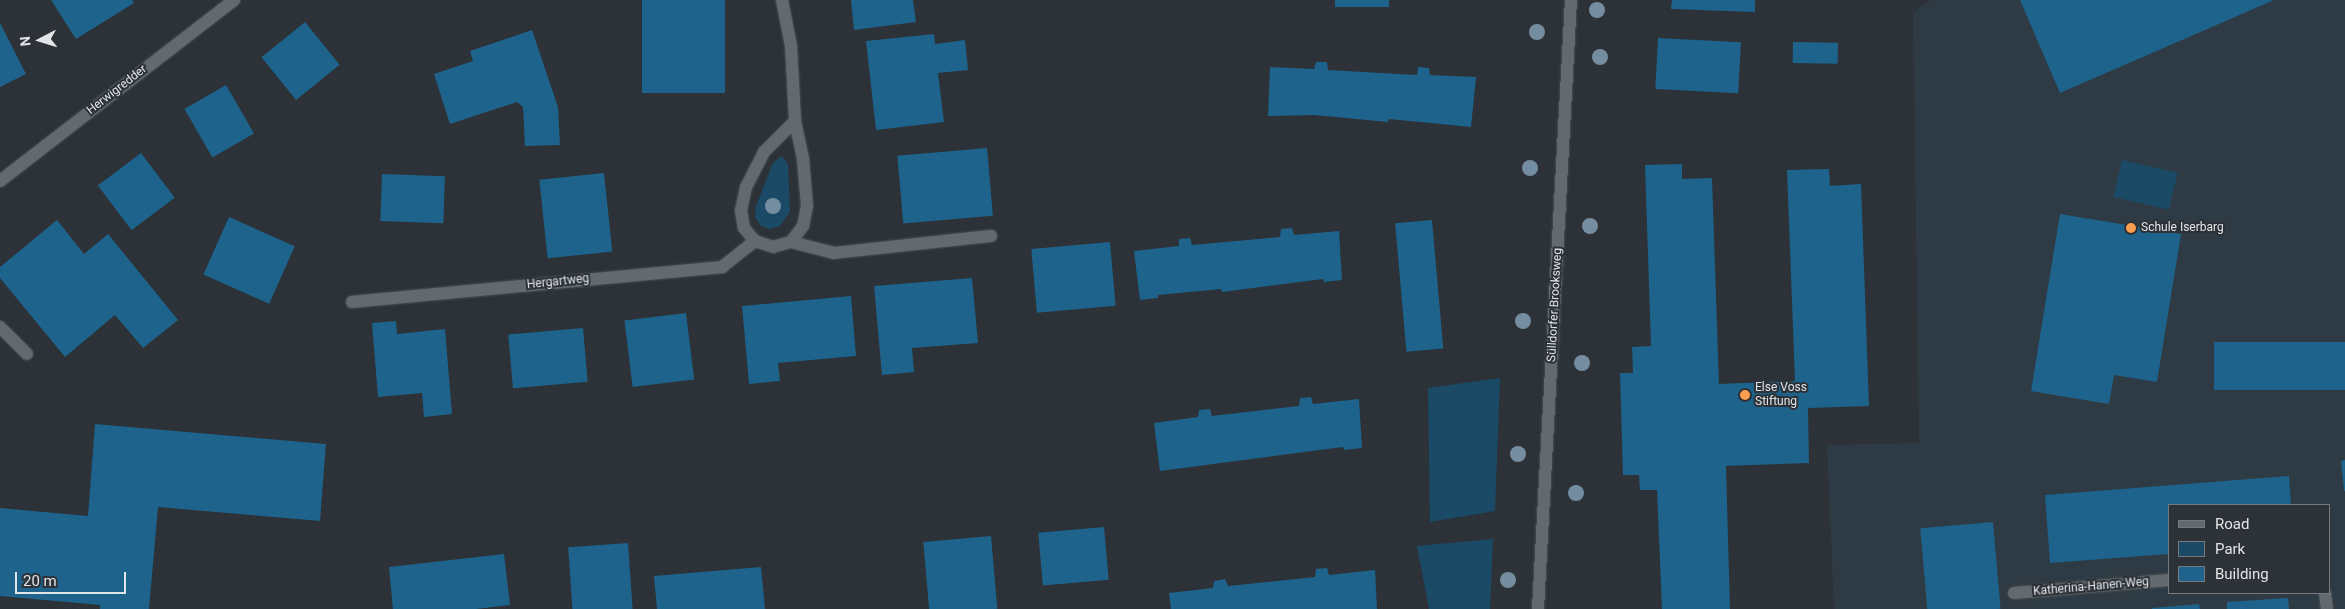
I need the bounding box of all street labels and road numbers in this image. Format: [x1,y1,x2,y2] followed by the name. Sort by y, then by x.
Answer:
[84,62,150,118] street label: Herwigredder
[1545,248,1565,362] street label: Sülldorfer Brooksweg
[526,272,590,292] street label: Hergartweg
[2033,575,2149,599] street label: Katherina-Hanen-Weg

